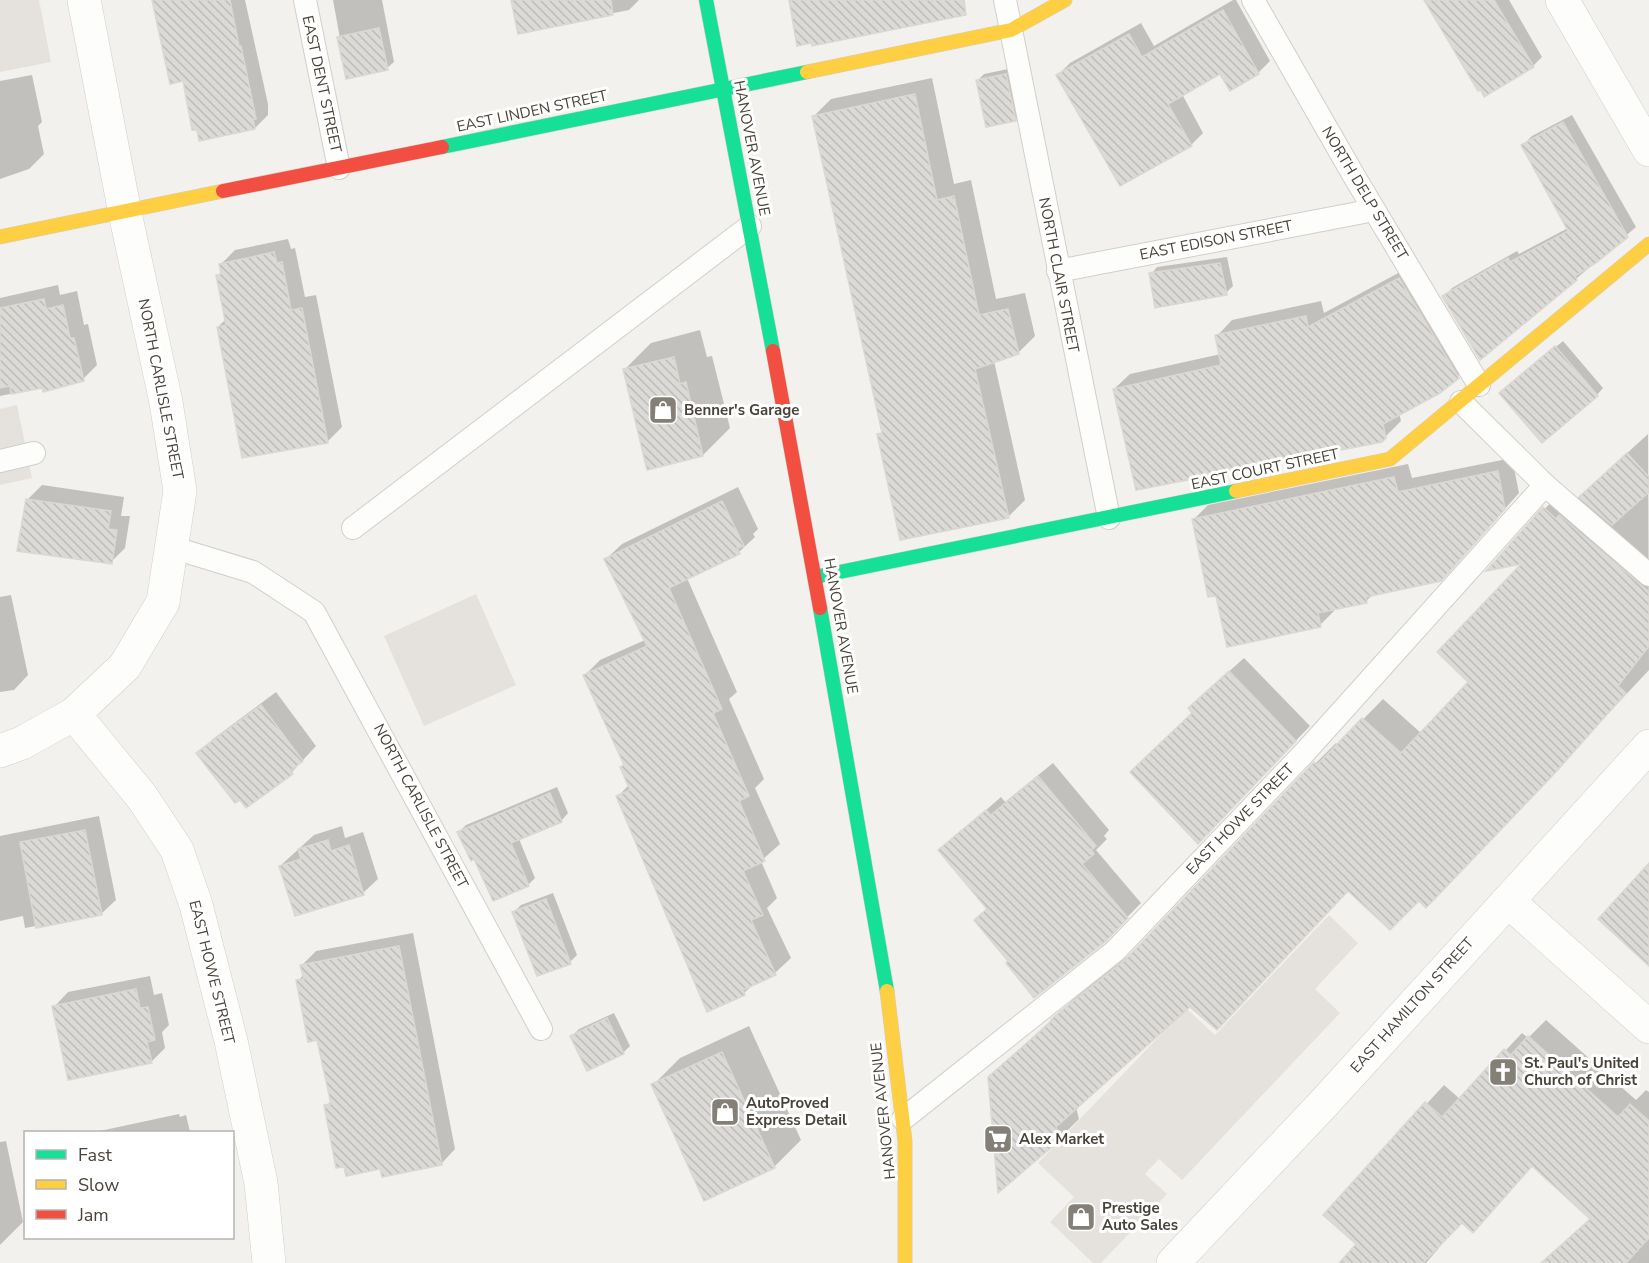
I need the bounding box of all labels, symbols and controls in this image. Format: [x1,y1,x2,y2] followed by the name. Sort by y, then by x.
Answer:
[298,14,346,154] street label: EAST DENT STREET
[729,79,775,217] street label: HANOVER AVENUE
[455,85,609,137] street label: EAST LINDEN STREET
[1317,123,1413,263] street label: NORTH DELP STREET
[1034,196,1084,354] street label: NORTH CLAIR STREET
[1138,215,1294,265] street label: EAST EDISON STREET
[134,297,188,481] street label: NORTH CARLISLE STREET
[647,394,679,426] shop icon: Benner's Garage
[684,400,799,420] place label: Benner's Garage
[1189,444,1341,494] street label: EAST COURT STREET
[819,556,863,696] street label: HANOVER AVENUE
[369,720,473,892] street label: NORTH CARLISLE STREET
[1182,759,1298,879] street label: EAST HOWE STREET
[184,898,240,1046] street label: EAST HOWE STREET
[1346,933,1478,1077] street label: EAST HAMILTON STREET
[866,1042,900,1180] street label: HANOVER AVENUE
[1524,1053,1639,1090] place label: St. Paul's United Church of Christ
[1487,1056,1519,1088] church icon: St. Paul's United Church of Christ
[746,1093,847,1130] place label: AutoProved Express Detail
[709,1096,741,1128] shop icon: AutoProved Express Detail
[982,1123,1014,1155] supermarket icon: Alex Market
[1019,1129,1104,1149] place label: Alex Market
[24,1131,234,1239] legend
[78,1143,113,1167] text: Fast
[78,1173,119,1197] text: Slow
[1102,1198,1178,1235] place label: Prestige Auto Sales
[1065,1201,1097,1233] shop icon: Prestige Auto Sales
[77,1203,109,1227] text: Jam

